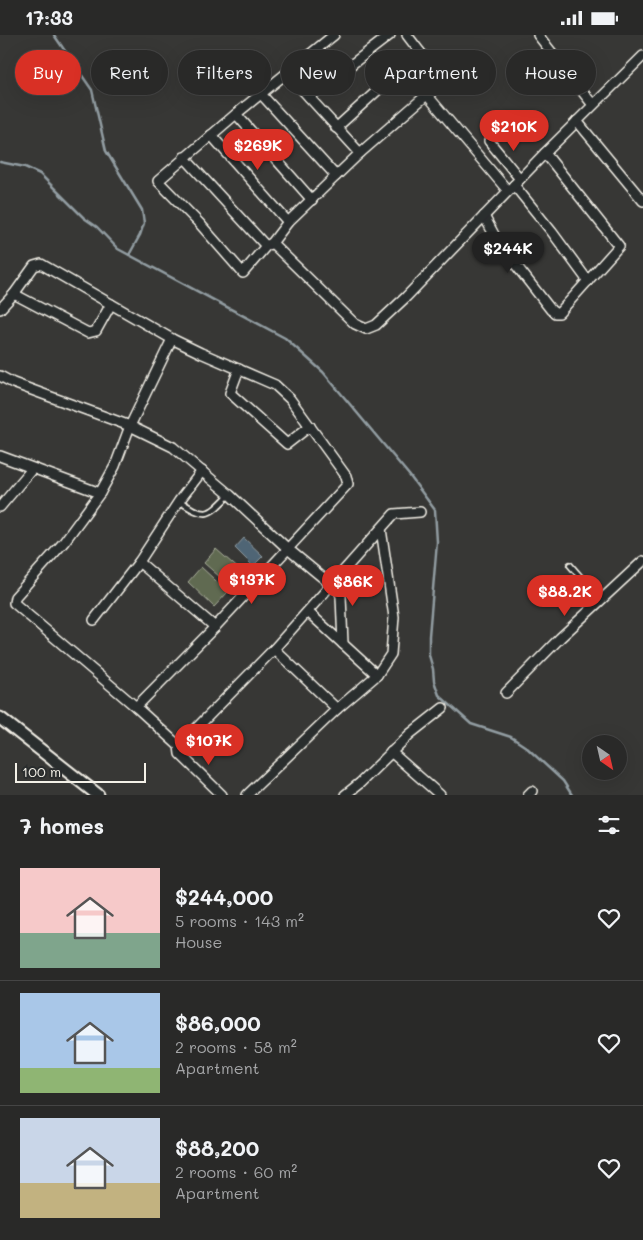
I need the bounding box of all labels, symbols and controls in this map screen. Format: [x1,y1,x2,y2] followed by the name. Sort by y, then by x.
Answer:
[25,5,73,30] text: 17:33
[15,50,81,95] chip: Buy
[91,50,168,95] chip: Rent
[178,50,271,95] chip: Filters
[281,50,355,95] chip: New
[365,50,496,95] chip: Apartment
[506,50,596,95] chip: House
[479,109,549,152] pin: $210K
[491,115,537,136] text: $210K
[223,129,293,171] pin: $269K
[234,134,282,155] text: $269K
[473,231,543,274] pin: $244K
[483,237,533,258] text: $244K
[217,563,287,605] pin: $137K
[323,565,383,607] pin: $86K
[229,568,275,589] text: $137K
[333,570,373,591] text: $86K
[524,575,606,617] pin: $88.2K
[538,580,592,601] text: $88.2K
[174,723,244,766] pin: $107K
[186,729,232,750] text: $107K
[582,735,628,780] north arrow
[582,735,627,780] map controls
[15,760,146,783] scale bar
[22,762,61,781] text: 100 m
[595,811,623,839] icon: filters
[20,812,104,839] text: 7 homes
[175,883,273,910] text: $244,000
[60,888,120,948] icon: home
[595,904,623,932] icon: heart
[175,910,304,931] text: 5 rooms · 143 m²
[175,931,222,952] text: House
[175,1009,261,1036] text: $86,000
[60,1013,120,1073] icon: home
[595,1029,623,1057] icon: heart
[175,1036,297,1057] text: 2 rooms · 58 m²
[175,1057,260,1078] text: Apartment
[175,1134,259,1161] text: $88,200
[60,1138,120,1198] icon: home
[595,1154,623,1182] icon: heart
[175,1161,297,1182] text: 2 rooms · 60 m²
[175,1182,260,1203] text: Apartment

